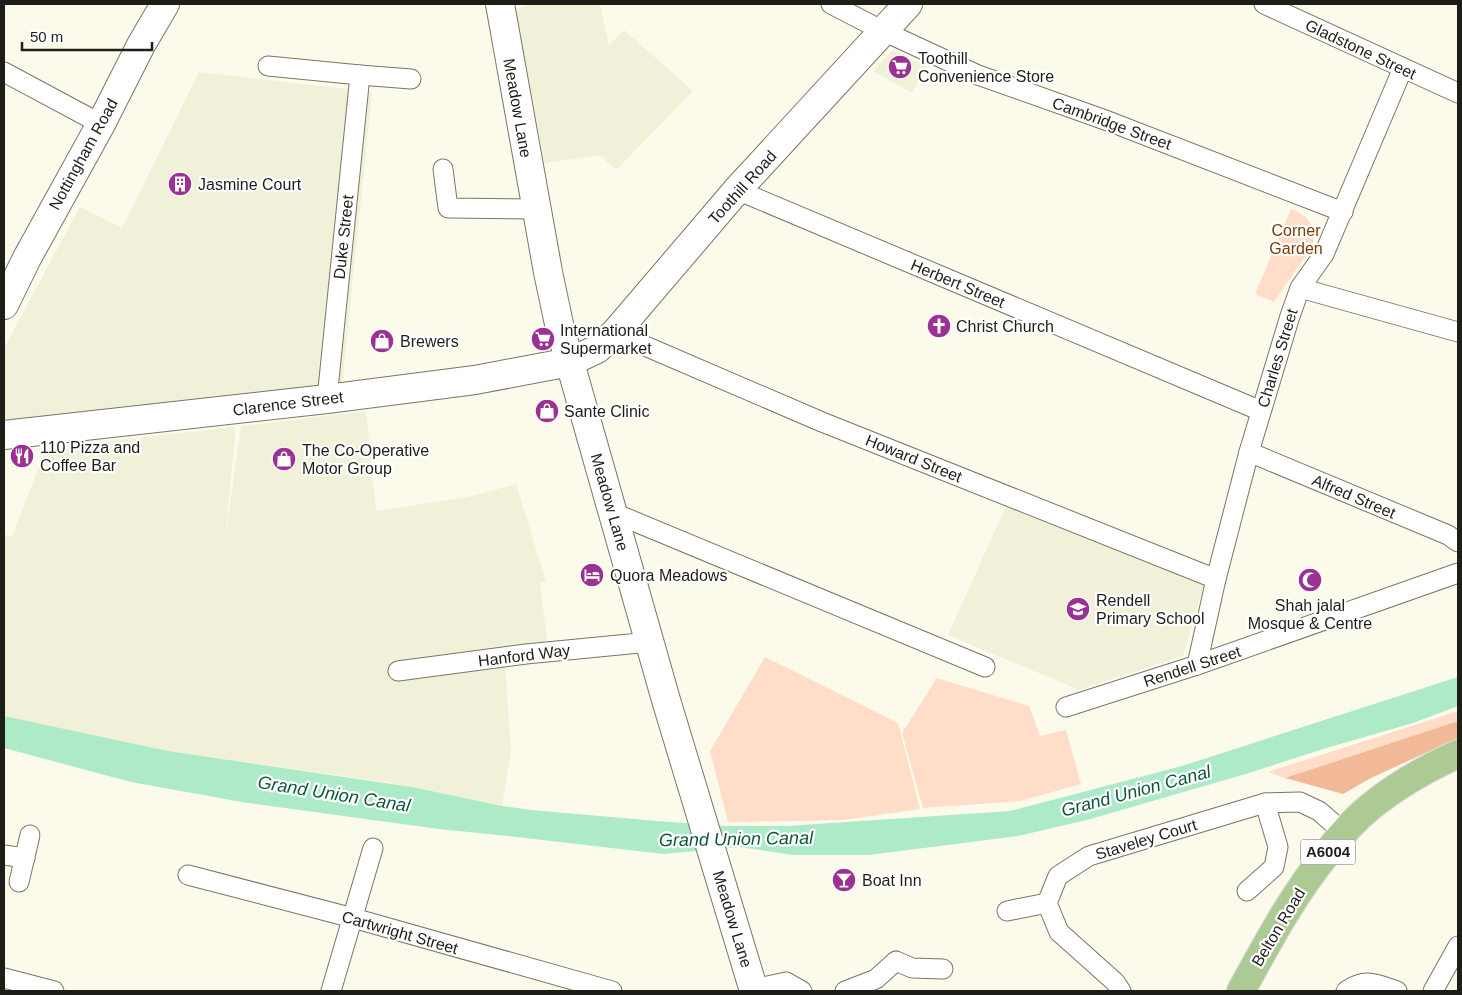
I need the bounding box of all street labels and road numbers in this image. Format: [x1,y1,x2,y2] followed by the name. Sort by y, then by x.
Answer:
[1303,16,1419,83] street label: Gladstone Street
[500,57,535,159] street label: Meadow Lane
[1050,94,1174,153] street label: Cambridge Street
[46,96,121,213] street label: Nottingham Road
[705,147,780,227] street label: Toothill Road
[331,194,356,280] street label: Duke Street
[908,256,1008,311] street label: Herbert Street
[1254,306,1301,410] street label: Charles Street
[232,388,345,419] street label: Clarence Street
[863,431,965,486] street label: Howard Street
[587,451,632,553] street label: Meadow Lane
[1310,471,1399,522] street label: Alfred Street
[477,641,571,670] street label: Hanford Way
[1141,643,1244,690] street label: Rendell Street
[1093,816,1199,863] street label: Staveley Court
[1300,840,1356,864] road number: A6004
[710,869,755,970] street label: Meadow Lane
[1248,885,1308,969] street label: Belton Road
[340,908,460,957] street label: Cartwright Street

